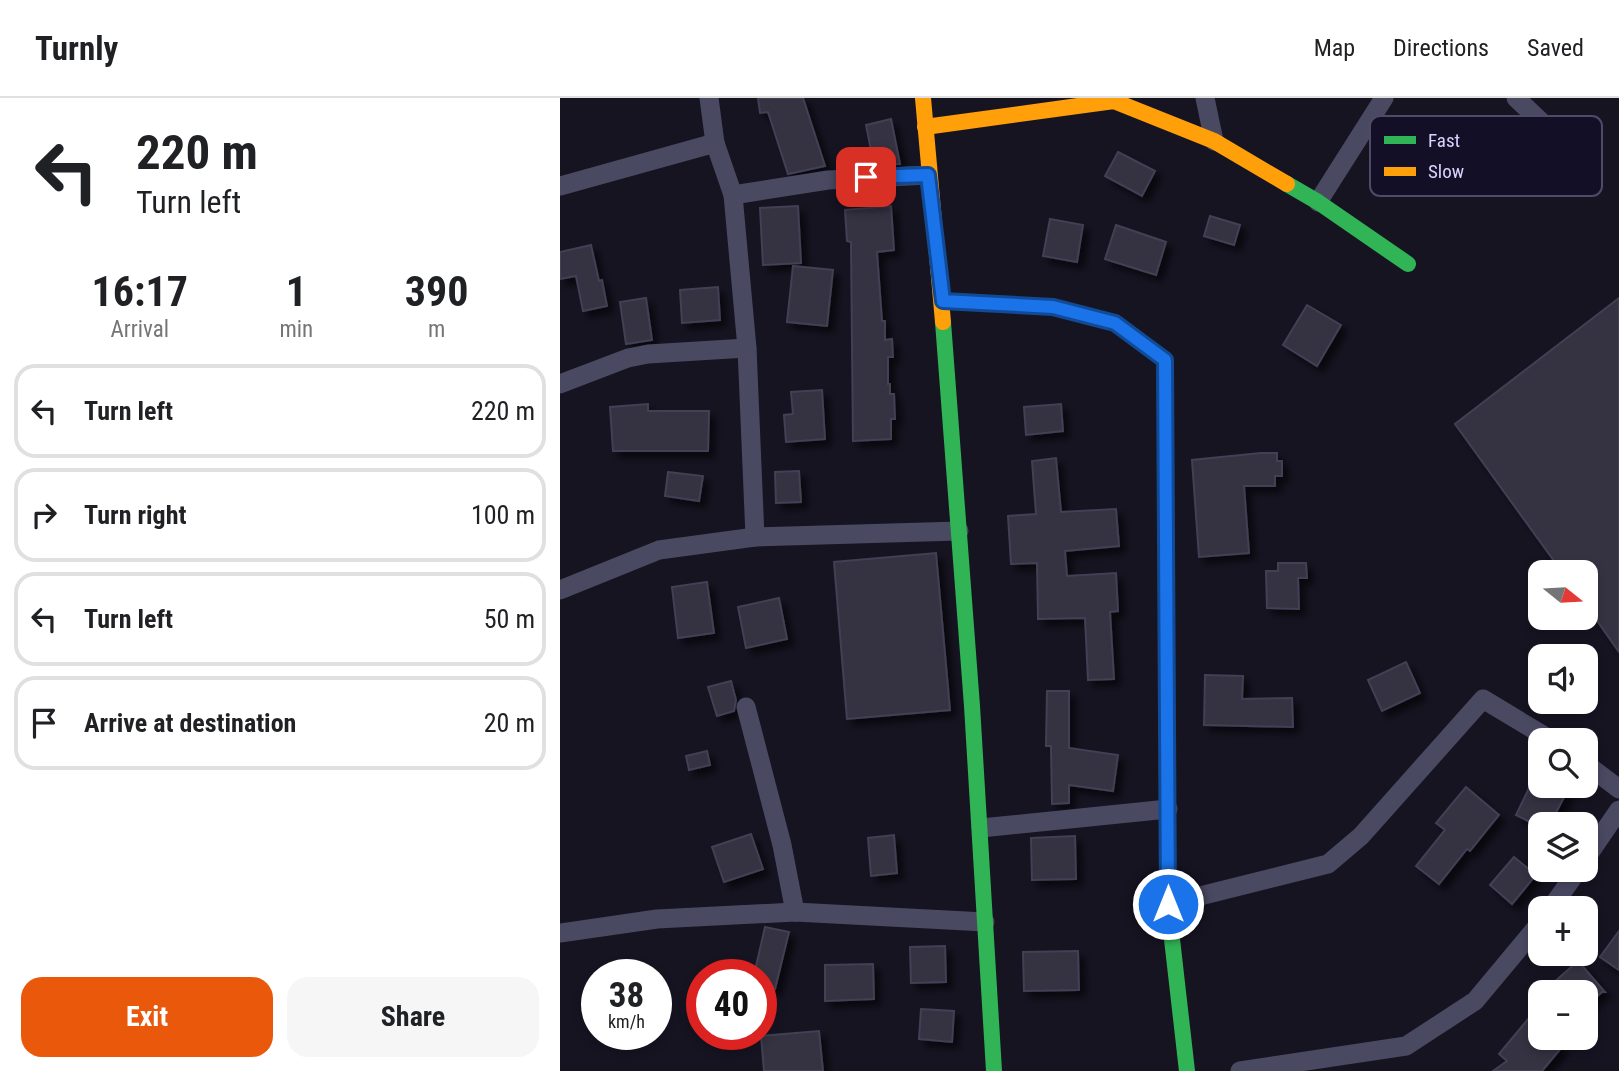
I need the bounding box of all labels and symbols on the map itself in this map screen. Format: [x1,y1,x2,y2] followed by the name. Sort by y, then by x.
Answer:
[1370,116,1602,196] legend
[1428,129,1460,152] text: Fast
[836,147,896,207] pin
[1428,160,1464,183] text: Slow
[1528,560,1598,630] north arrow
[1131,867,1205,941] position arrow
[686,959,777,1050] speed limit sign: 40

